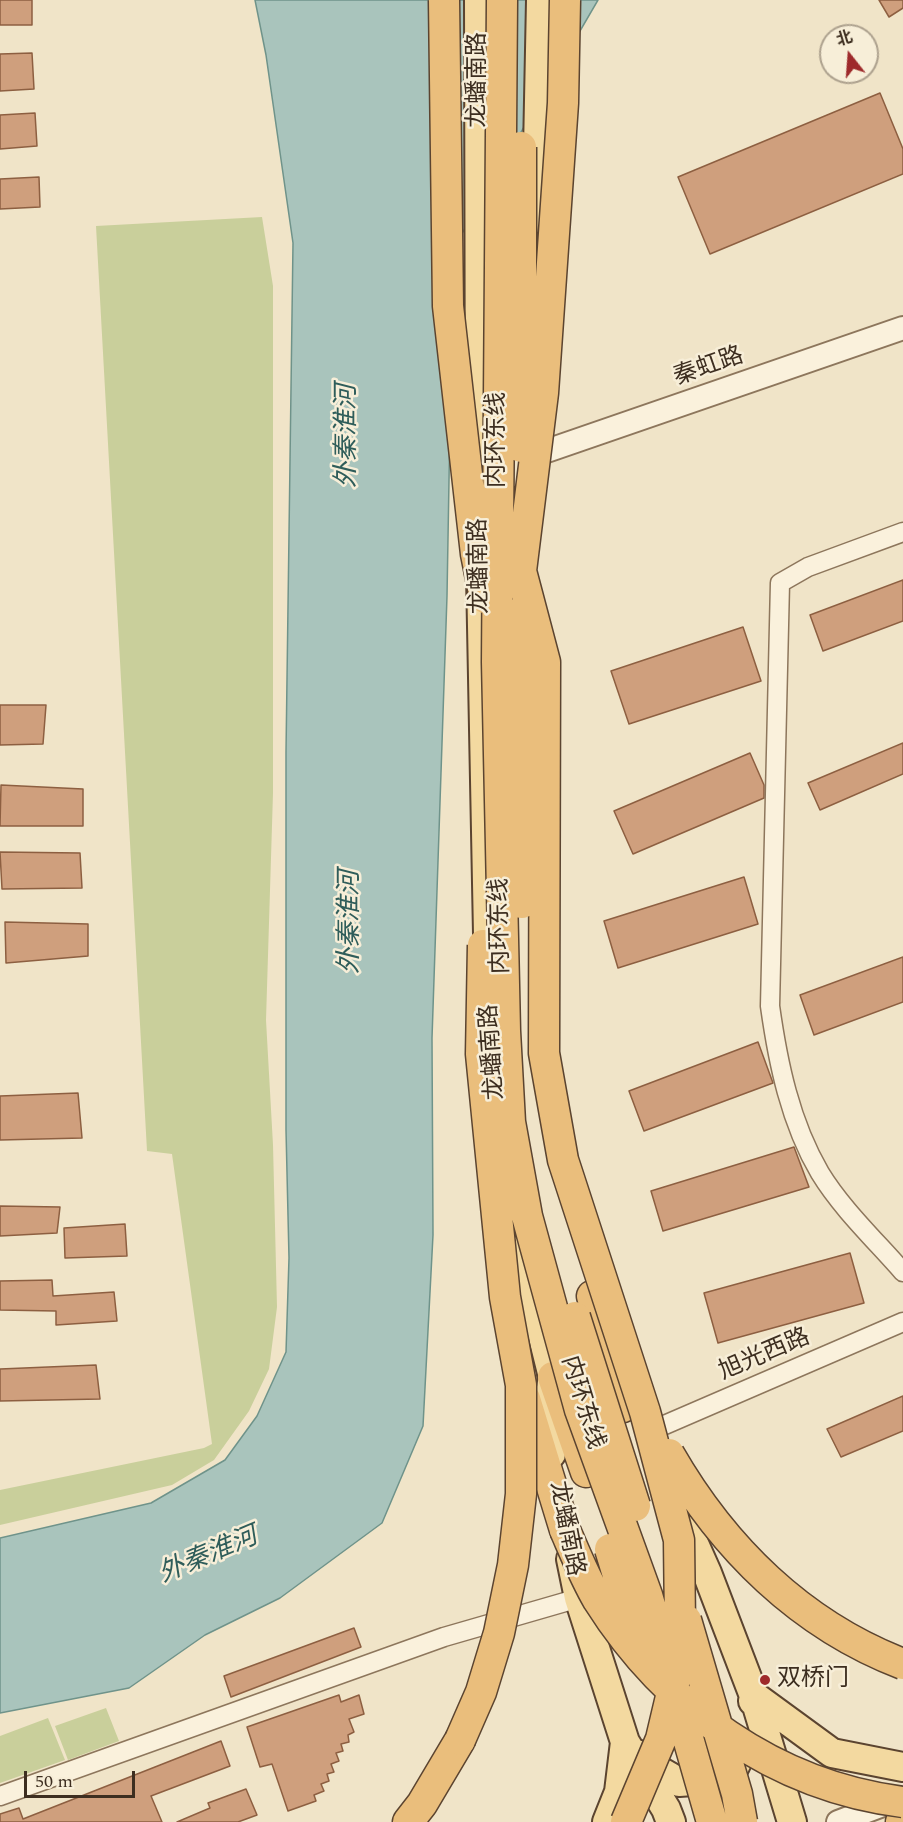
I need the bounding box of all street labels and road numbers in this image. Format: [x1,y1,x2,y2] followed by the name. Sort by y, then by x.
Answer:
[465,32,493,128] street label: 龙蟠南路
[670,343,748,393] street label: 秦虹路
[484,392,512,488] street label: 内环东线
[466,518,496,614] street label: 龙蟠南路
[487,878,517,974] street label: 内环东线
[476,1003,512,1101] street label: 龙蟠南路
[715,1324,815,1388] street label: 旭光西路
[553,1353,609,1453] street label: 内环东线
[542,1479,588,1579] street label: 龙蟠南路

